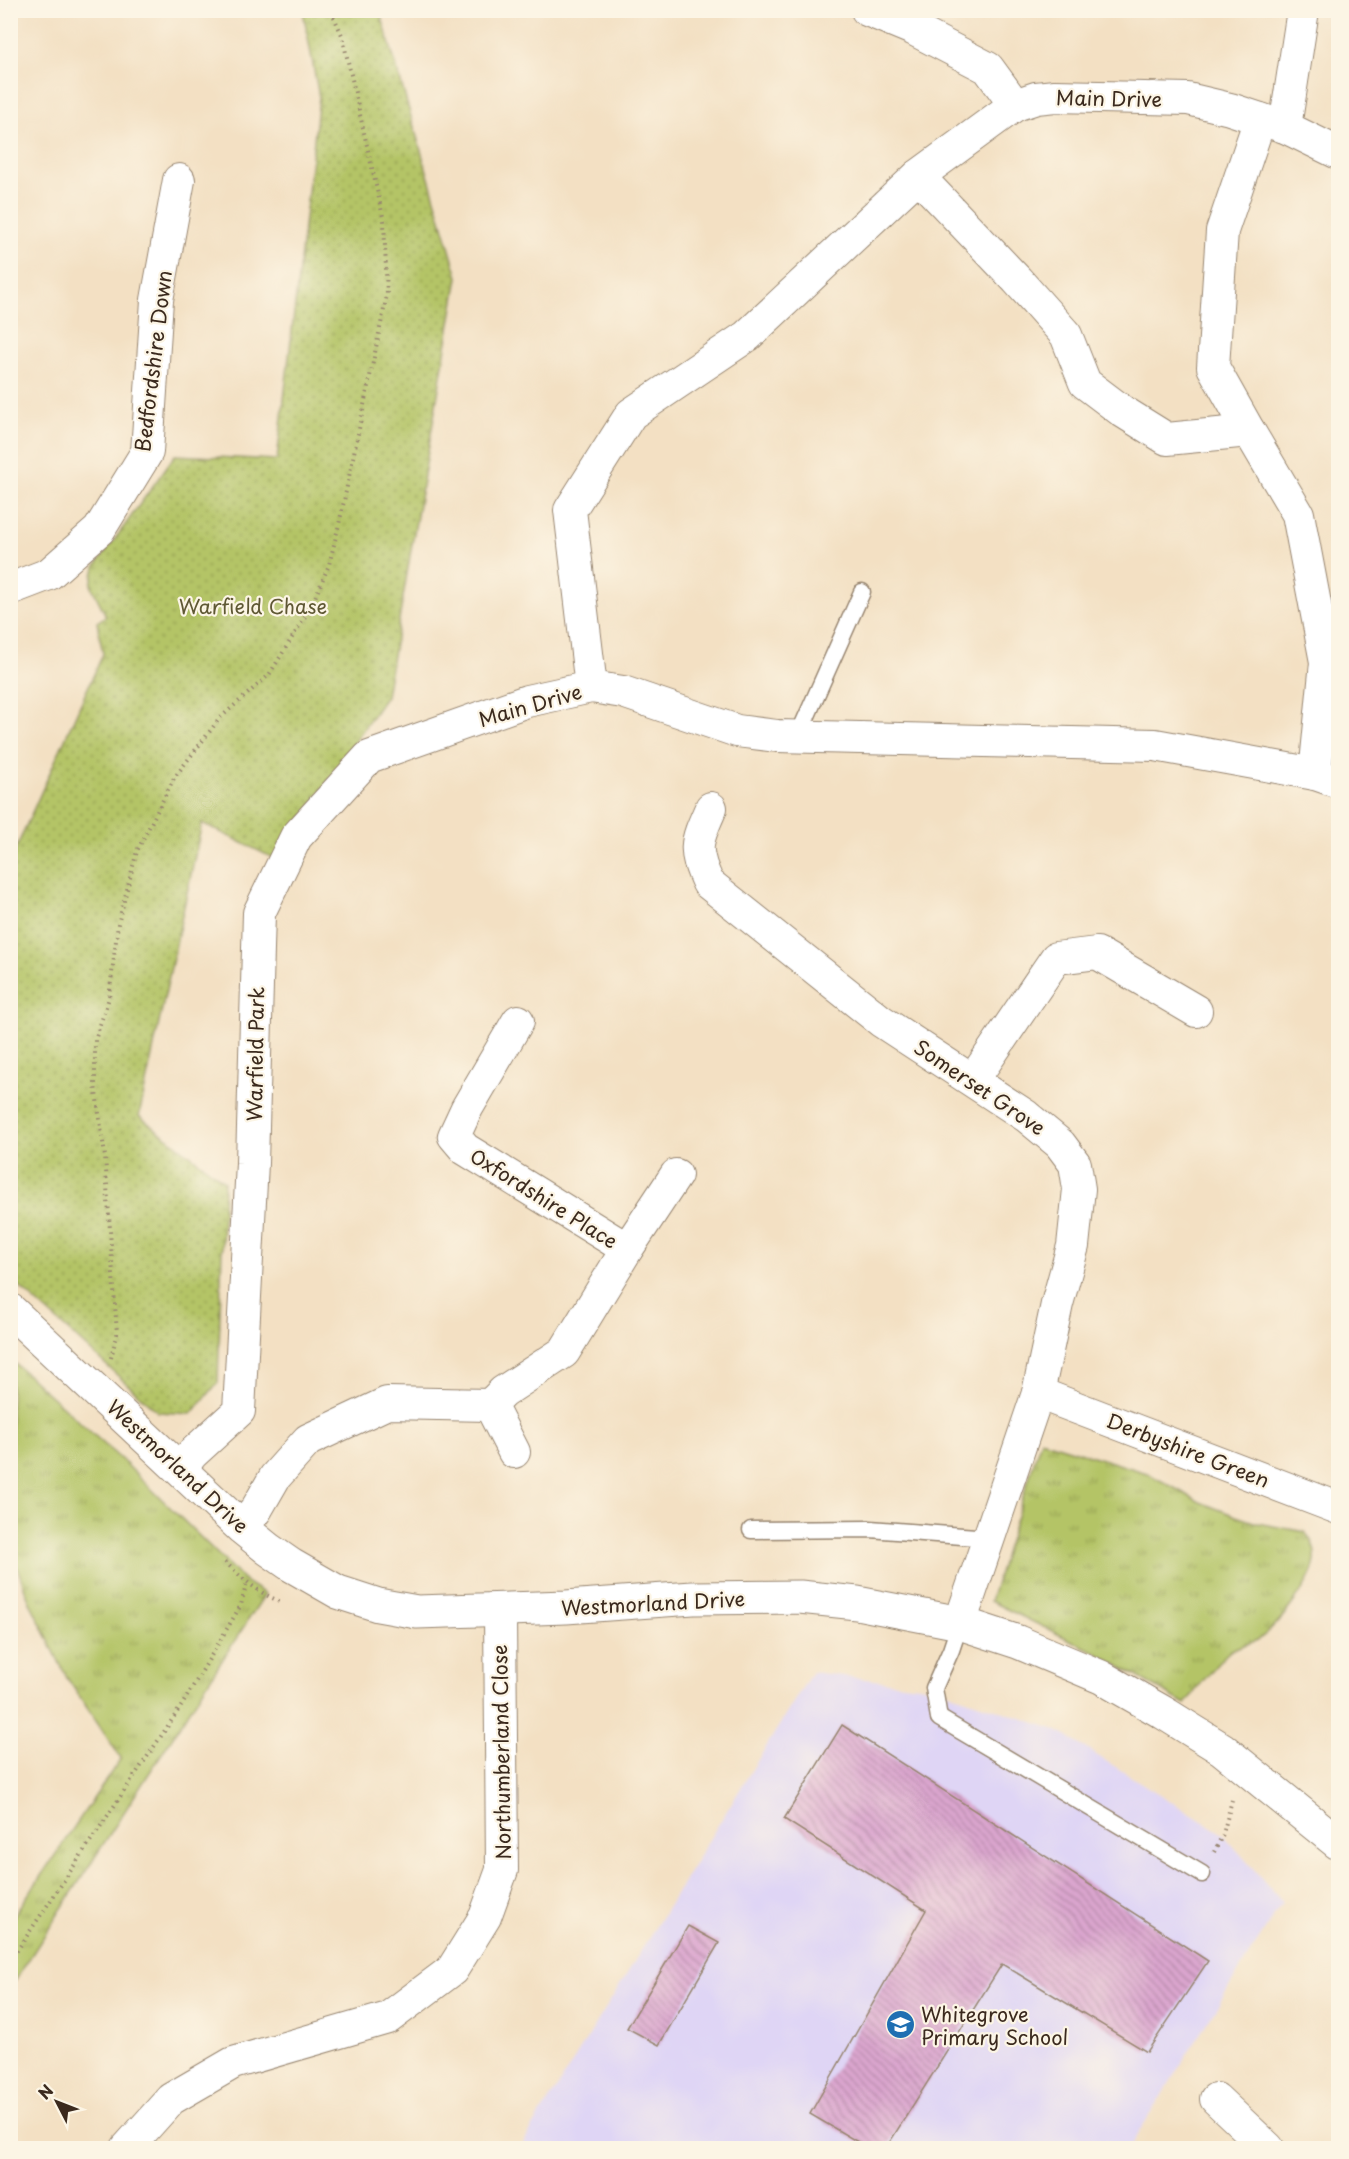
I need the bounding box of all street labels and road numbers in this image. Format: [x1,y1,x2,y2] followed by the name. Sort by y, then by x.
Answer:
[1056,82,1162,114] street label: Main Drive
[127,268,179,454] street label: Bedfordshire Down
[475,676,585,734] street label: Main Drive
[239,986,271,1122] street label: Warfield Park
[908,1032,1052,1142] street label: Somerset Grove
[464,1140,624,1256] street label: Oxfordshire Place
[100,1392,256,1540] street label: Westmorland Drive
[1102,1405,1274,1495] street label: Derbyshire Green
[560,1583,746,1623] street label: Westmorland Drive
[484,1644,518,1860] street label: Northumberland Close

